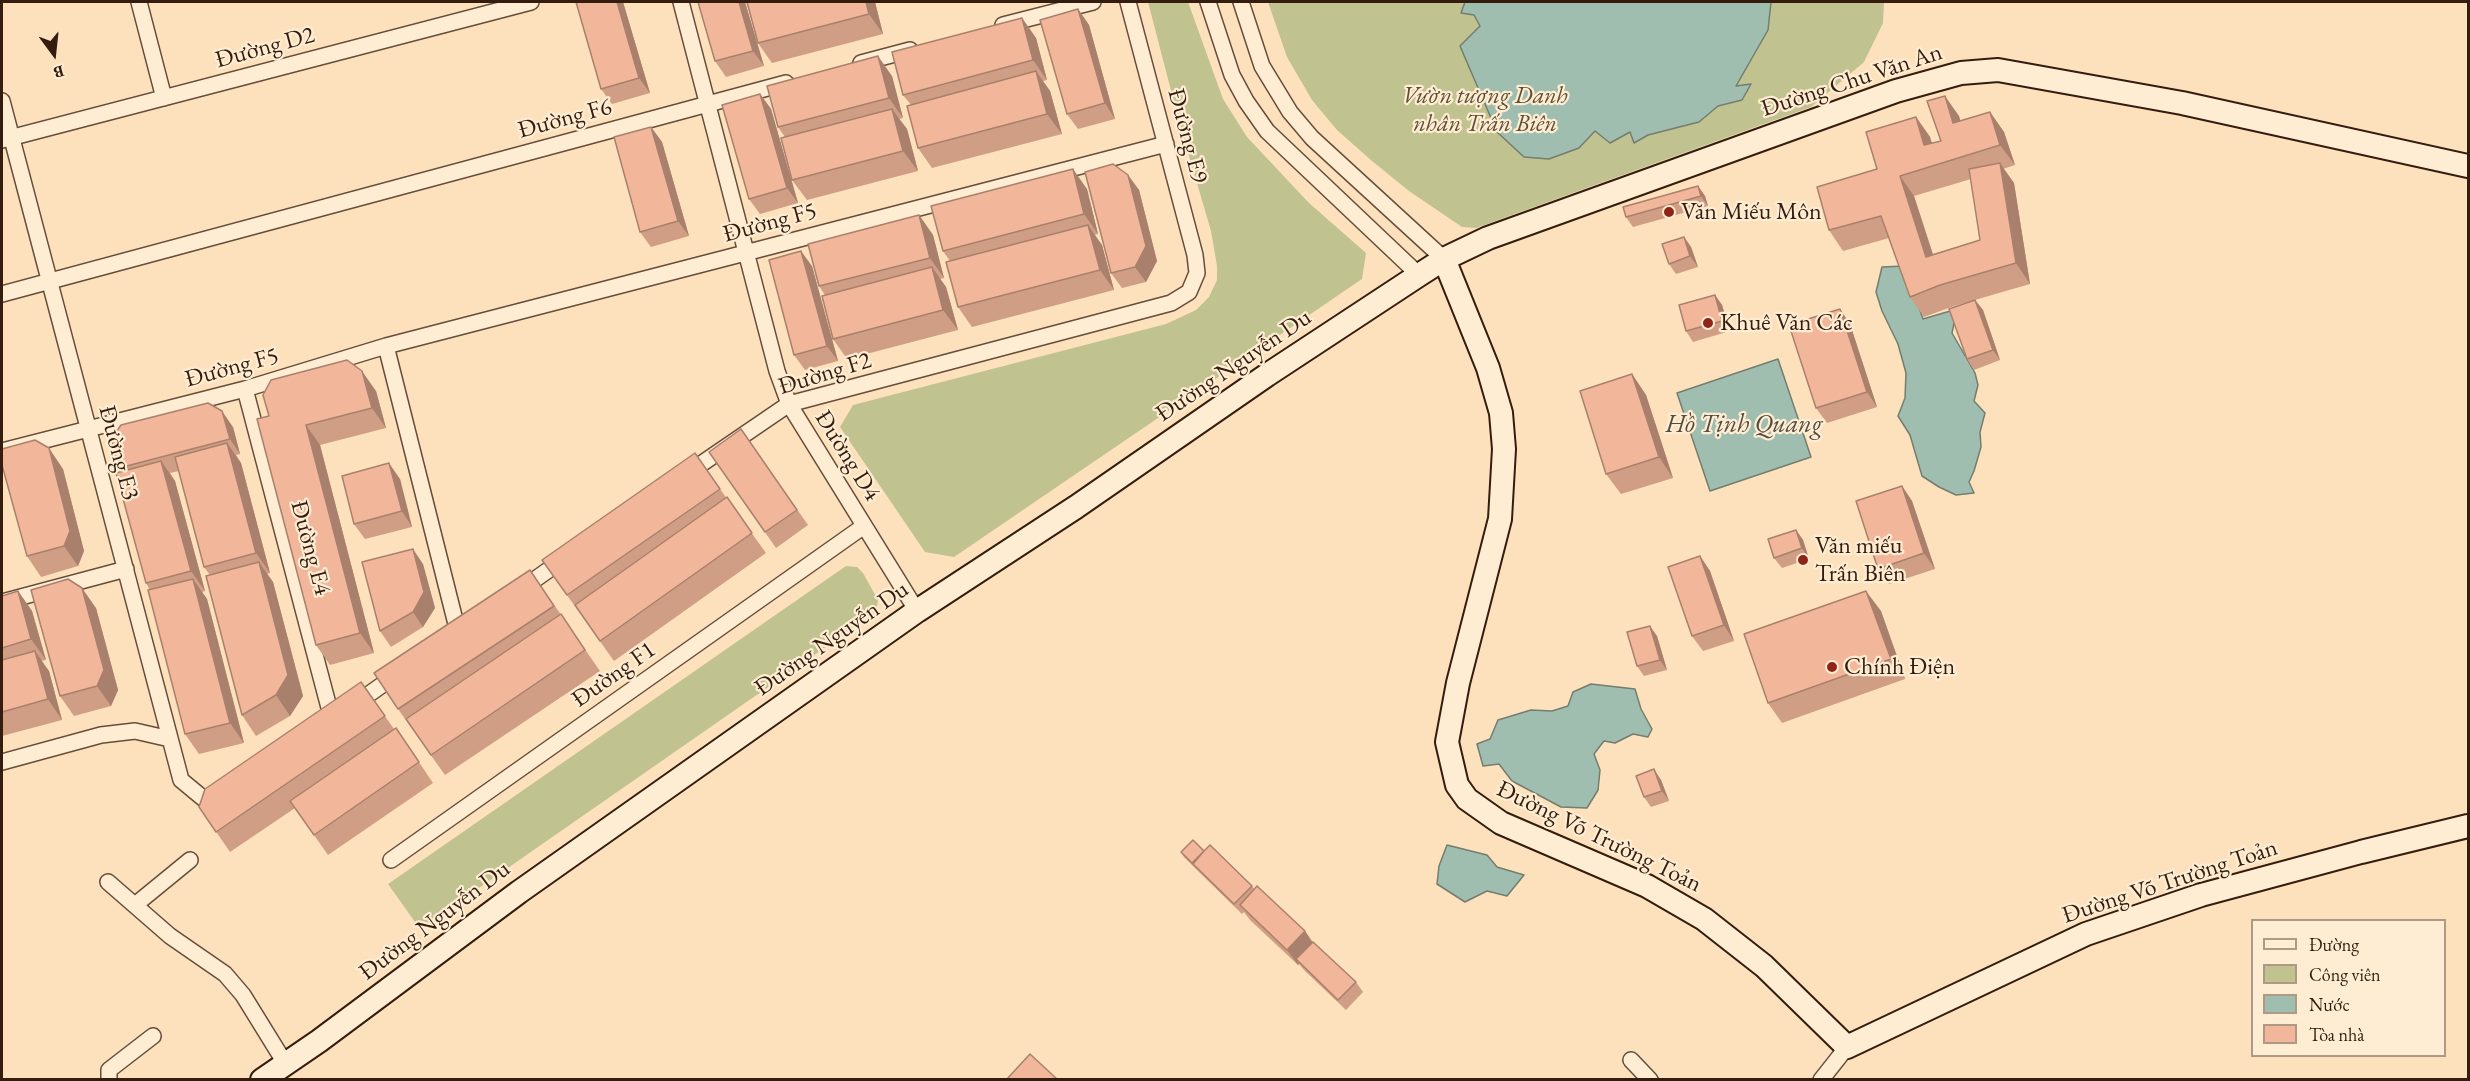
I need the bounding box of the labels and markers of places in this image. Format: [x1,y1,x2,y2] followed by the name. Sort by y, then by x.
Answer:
[1681,198,1822,226] place label: Văn Miếu Môn
[1662,205,1676,219] marker: Văn Miếu Môn
[1720,309,1853,337] place label: Khuê Văn Các
[1701,316,1715,330] marker: Khuê Văn Các
[1815,532,1906,588] place label: Văn miếu Trấn Biên
[1796,553,1810,567] marker: Văn miếu Trấn Biên
[1844,653,1955,681] place label: Chính Điện
[1825,660,1839,674] marker: Chính Điện

